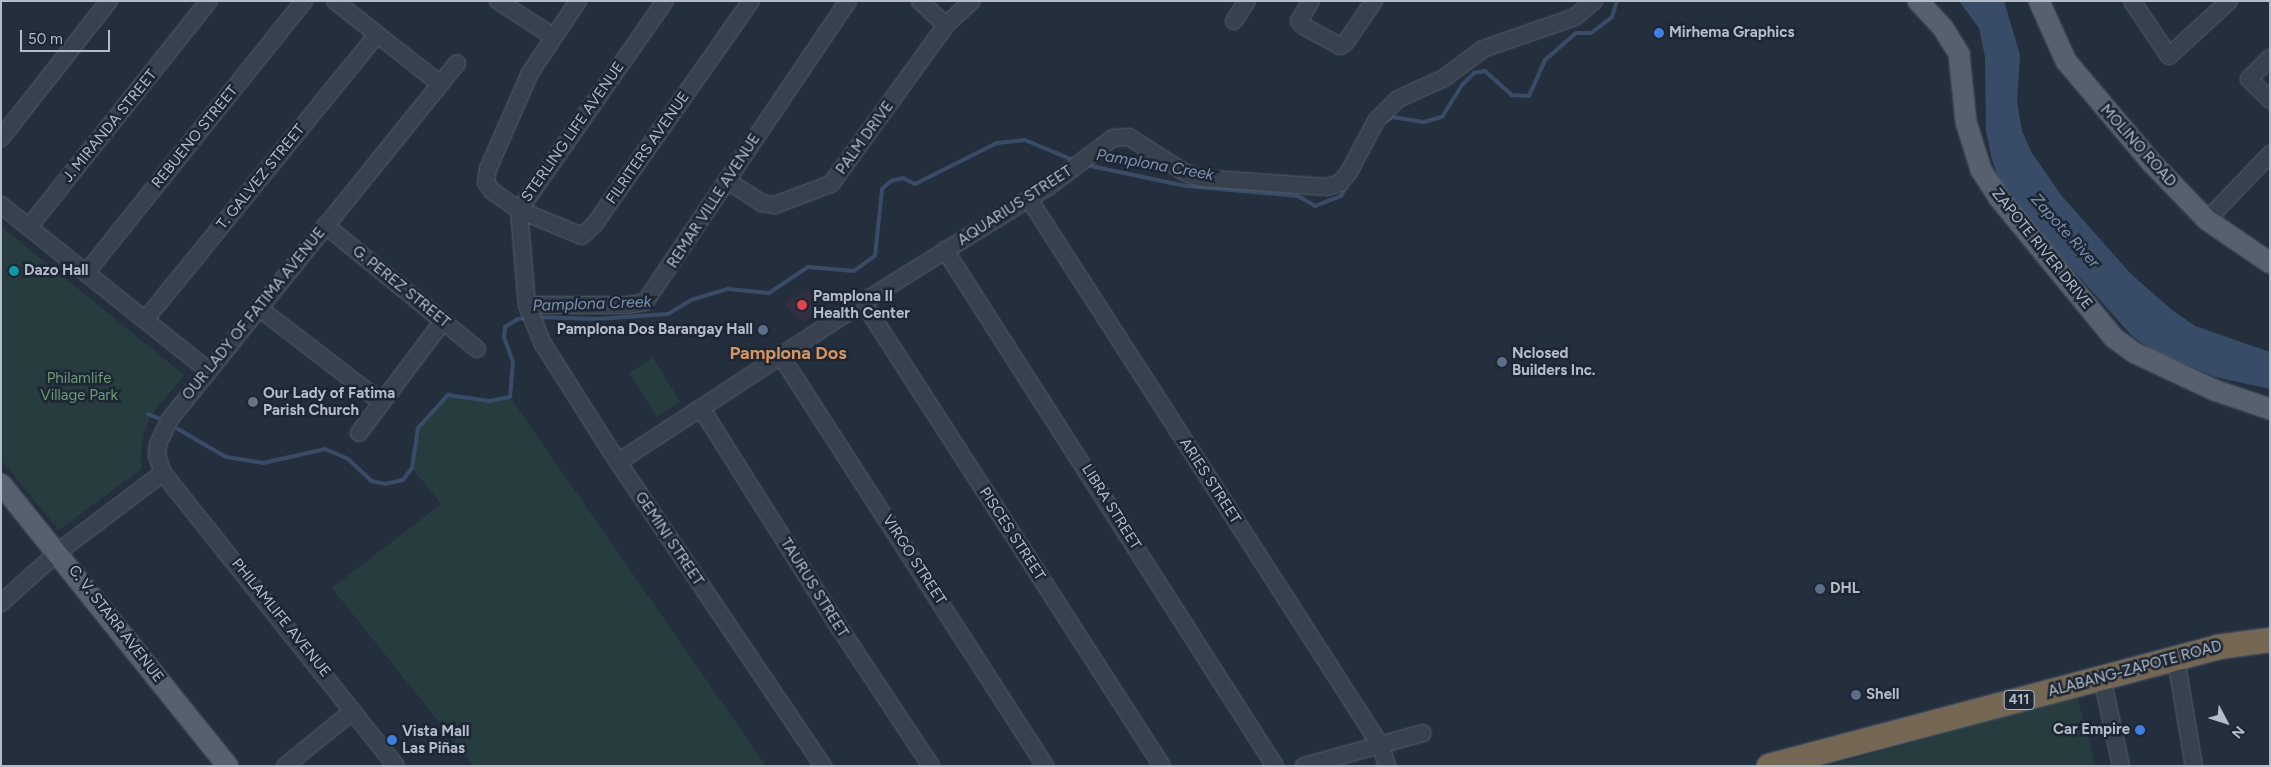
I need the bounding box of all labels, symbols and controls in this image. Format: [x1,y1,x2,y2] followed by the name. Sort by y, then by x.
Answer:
[22,20,112,52] scale bar
[1669,24,1794,42] place label: Mirhema Graphics
[1653,27,1665,39] marker: Mirhema Graphics
[28,30,63,48] text: 50 m
[518,59,628,205] street label: STERLING LIFE AVENUE
[59,66,161,186] street label: J. MIRANDA STREET
[148,82,242,192] street label: REBUENO STREET
[603,88,693,208] street label: FILRITERS AVENUE
[832,98,898,178] street label: PALM DRIVE
[2096,101,2180,191] street label: MOLINO ROAD
[213,121,309,233] street label: T. GALVEZ STREET
[664,130,764,272] street label: REMAR VILLE AVENUE
[1095,145,1215,185] water label: Pamplona Creek
[955,162,1075,250] street label: AQUARIUS STREET
[1988,185,2096,313] street label: ZAPOTE RIVER DRIVE
[2027,190,2103,272] water label: Zapote River
[179,224,329,404] street label: OUR LADY OF FATIMA AVENUE
[349,242,453,332] street label: G. PEREZ STREET
[24,262,89,280] place label: Dazo Hall
[8,265,20,277] marker: Dazo Hall
[813,287,910,322] place label: Pamplona II Health Center
[532,292,652,316] water label: Pamplona Creek
[795,298,809,312] marker: Pamplona II Health Center
[557,321,753,339] place label: Pamplona Dos Barangay Hall
[757,324,769,336] marker: Pamplona Dos Barangay Hall
[729,342,847,364] district label: Pamplona Dos
[1512,344,1596,379] place label: Nclosed Builders Inc.
[1496,356,1508,368] marker: Nclosed Builders Inc.
[40,369,118,404] park label: Philamlife Village Park
[263,384,395,419] place label: Our Lady of Fatima Parish Church
[247,396,259,408] marker: Our Lady of Fatima Parish Church
[1176,435,1244,527] street label: ARIES STREET
[1078,461,1144,553] street label: LIBRA STREET
[975,484,1049,584] street label: PISCES STREET
[631,489,707,589] street label: GEMINI STREET
[878,512,950,608] street label: VIRGO STREET
[776,535,852,641] street label: TAURUS STREET
[228,555,334,681] street label: PHILAMLIFE AVENUE
[65,562,167,686] street label: C. V. STARR AVENUE
[1830,580,1860,598] place label: DHL
[1814,583,1826,595] marker: DHL
[2046,637,2224,701] street label: ALABANG-ZAPOTE ROAD
[1866,686,1899,704] place label: Shell
[2003,688,2035,712] road number: 411
[1850,689,1862,701] marker: Shell
[2201,697,2251,747] north arrow
[2053,721,2130,739] place label: Car Empire
[402,722,469,757] place label: Vista Mall Las Piñas
[2228,722,2248,742] text: N
[2134,724,2146,736] marker: Car Empire
[386,734,398,746] marker: Vista Mall Las Piñas

